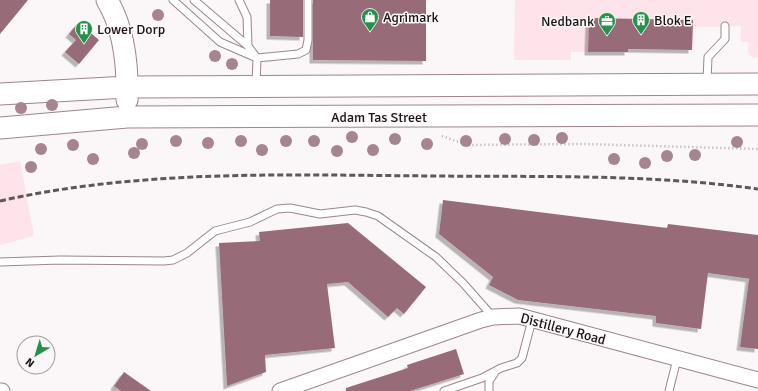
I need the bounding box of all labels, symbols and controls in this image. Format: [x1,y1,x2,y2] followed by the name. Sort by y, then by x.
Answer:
[360,7,380,32] shop icon: Agrimark
[383,9,438,26] place label: Agrimark
[631,10,651,35] building icon: Blok E
[597,11,617,36] office icon: Nedbank
[654,12,692,29] place label: Blok E
[541,13,594,30] place label: Nedbank
[74,19,94,44] building icon: Lower Dorp
[97,21,165,38] place label: Lower Dorp
[331,109,427,126] street label: Adam Tas Street
[518,309,608,349] street label: Distillery Road
[16,335,56,375] north arrow
[23,355,37,370] text: N

